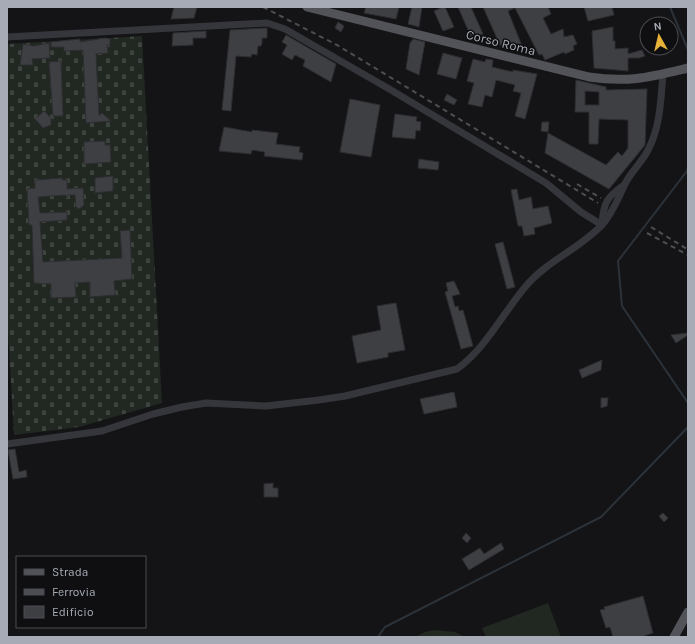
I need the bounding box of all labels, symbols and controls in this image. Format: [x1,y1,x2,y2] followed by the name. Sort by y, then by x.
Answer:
[639,16,679,56] north arrow
[653,20,662,34] text: N
[465,27,537,58] street label: Corso Roma
[16,556,146,628] legend
[52,565,88,579] text: Strada
[52,585,96,599] text: Ferrovia
[52,605,93,619] text: Edificio

